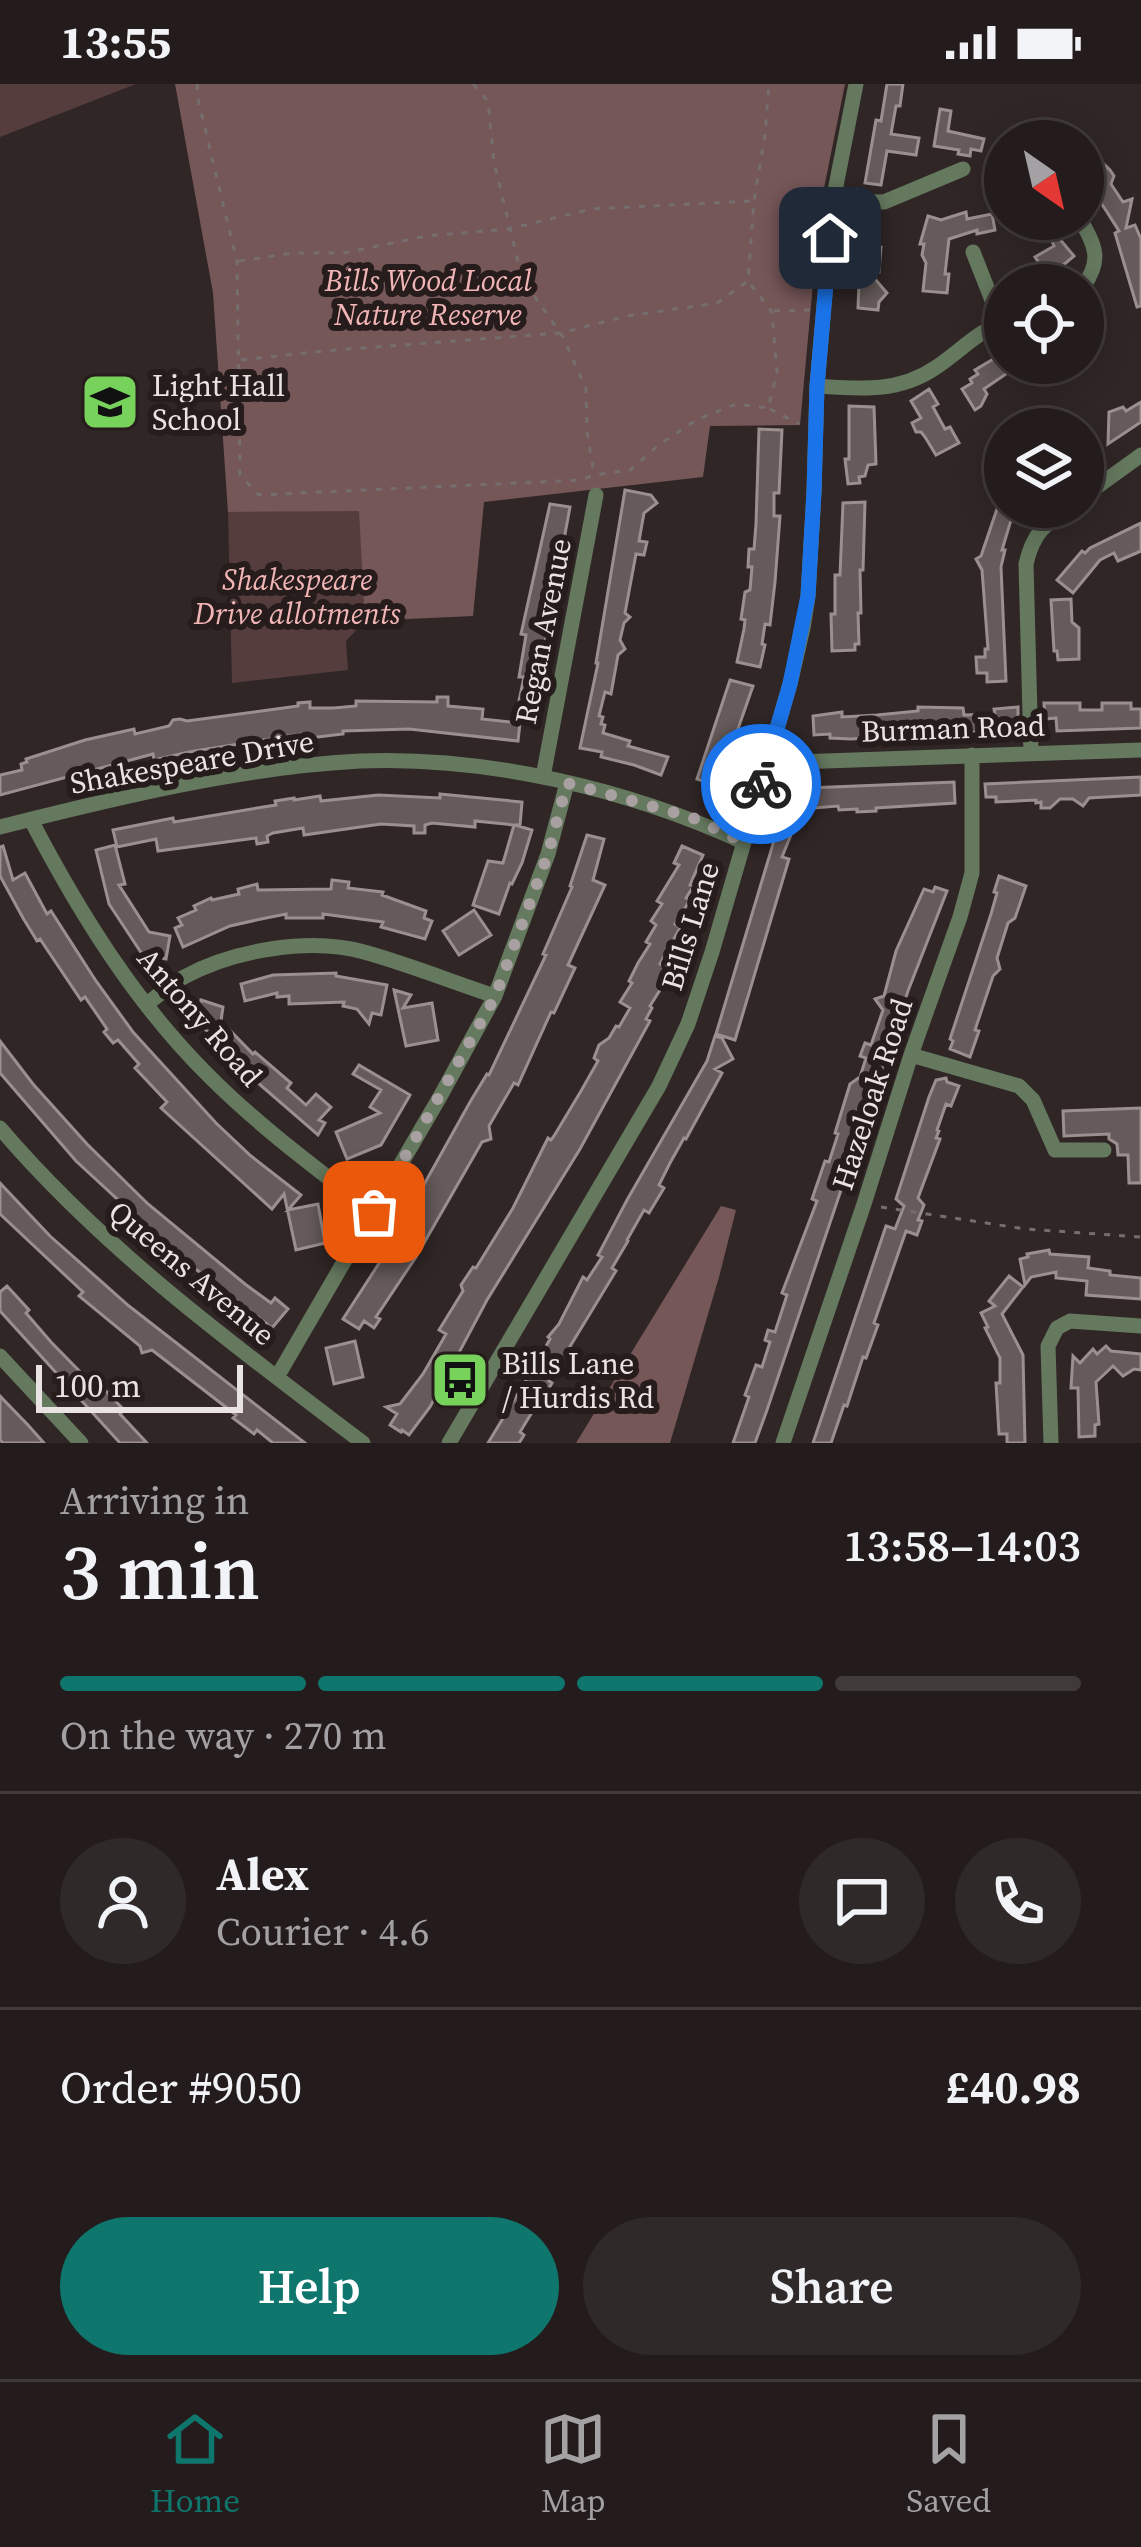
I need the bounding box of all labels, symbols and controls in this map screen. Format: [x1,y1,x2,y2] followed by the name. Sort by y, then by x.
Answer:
[60,11,171,73] text: 13:55
[984,120,1104,240] north arrow
[984,120,1104,528] map controls
[779,187,881,289] pin
[797,205,863,271] icon: home
[323,260,532,335] park label: Bills Wood Local Nature Reserve
[984,264,1104,384] button: locate
[152,365,285,440] place label: Light Hall School
[79,371,141,433] school or university icon: Light Hall School
[984,408,1104,528] button: layers
[505,535,581,727] street label: Regan Avenue
[193,559,401,634] park label: Shakespeare Drive allotments
[860,704,1046,752] street label: Burman Road
[67,720,317,804] street label: Shakespeare Drive
[701,724,821,844] courier
[728,751,794,817] icon: bike
[651,857,729,995] street label: Bills Lane
[128,939,272,1095] street label: Antony Road
[822,993,922,1195] street label: Hazeloak Road
[323,1161,425,1263] pin
[341,1179,407,1245] icon: bag
[100,1191,284,1355] street label: Queens Avenue
[502,1343,654,1418] place label: Bills Lane / Hurdis Rd
[429,1349,491,1411] bus stop icon: Bills Lane / Hurdis Rd
[36,1359,243,1412] scale bar
[54,1363,141,1408] text: 100 m
[60,1474,249,1527] text: Arriving in
[843,1514,1081,1576] text: 13:58–14:03
[60,1518,260,1625] text: 3 min
[60,1709,387,1762] text: On the way · 270 m
[60,1838,186,1964] button: person
[799,1838,925,1964] button: chat
[955,1838,1081,1964] button: phone
[216,1843,309,1905] text: Alex
[216,1905,429,1958] text: Courier · 4.6
[60,2056,302,2118] text: Order #9050
[946,2056,1081,2118] text: £40.98
[60,2217,559,2355] button: Help
[583,2217,1081,2355] button: Share
[150,2406,240,2523] tab: Home
[540,2406,606,2523] tab: Map
[906,2406,991,2523] tab: Saved

